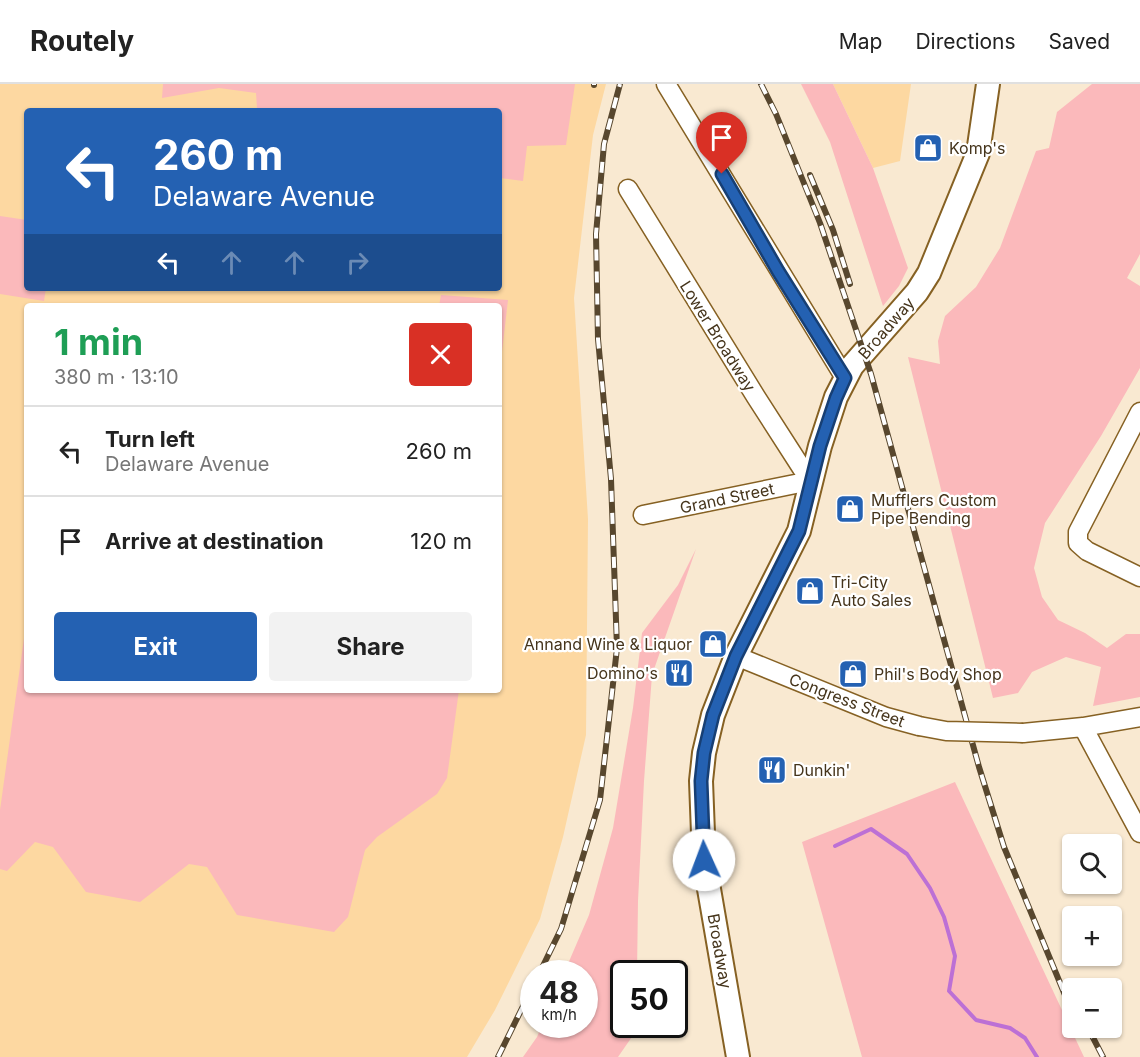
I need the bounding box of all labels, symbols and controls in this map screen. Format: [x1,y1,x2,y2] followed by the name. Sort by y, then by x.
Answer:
[30,24,134,58] text: Routely
[839,29,882,54] text: Map
[915,29,1016,54] text: Directions
[1049,29,1110,54] text: Saved
[696,112,747,174] pin
[705,121,738,154] icon: arrive
[153,129,283,180] text: 260 m
[54,132,132,210] icon: left
[912,132,944,164] shop icon: Komp's
[949,138,1006,158] place label: Komp's
[153,180,375,213] text: Delaware Avenue
[152,246,185,279] icon: left
[215,246,248,279] icon: ahead
[278,246,311,279] icon: ahead
[341,246,374,279] icon: right
[676,277,760,395] street label: Lower Broadway
[854,293,918,363] street label: Broadway
[54,320,143,364] text: 1 min
[409,323,472,386] button: close
[54,365,179,389] text: 380 m · 13:10
[105,426,195,452] text: Turn left
[54,435,87,468] icon: left
[406,438,472,464] text: 260 m
[105,452,270,476] text: Delaware Avenue
[678,478,776,518] street label: Grand Street
[871,490,997,528] place label: Mufflers Custom Pipe Bending
[834,493,866,525] shop icon: Mufflers Custom Pipe Bending
[54,525,87,558] icon: arrive
[105,528,324,554] text: Arrive at destination
[410,528,472,554] text: 120 m
[831,572,912,610] place label: Tri-City Auto Sales
[794,575,826,607] shop icon: Tri-City Auto Sales
[54,612,257,681] button: Exit
[269,612,472,681] button: Share
[697,628,729,660] shop icon: Annand Wine & Liquor
[524,634,692,654] place label: Annand Wine & Liquor
[663,657,695,689] restaurant icon: Domino's
[837,658,869,690] shop icon: Phil's Body Shop
[587,663,658,683] place label: Domino's
[874,664,1002,684] place label: Phil's Body Shop
[786,669,908,731] street label: Congress Street
[756,754,788,786] restaurant icon: Dunkin'
[793,760,850,780] place label: Dunkin'
[672,828,736,892] position arrow
[1062,834,1122,1038] map controls
[1062,834,1122,894] button: search
[1062,906,1122,966] button: +
[704,912,736,990] street label: Broadway
[610,960,688,1038] speed limit sign: 50
[539,974,579,1010] text: 48
[1062,978,1122,1038] button: −
[541,1005,577,1024] text: km/h

